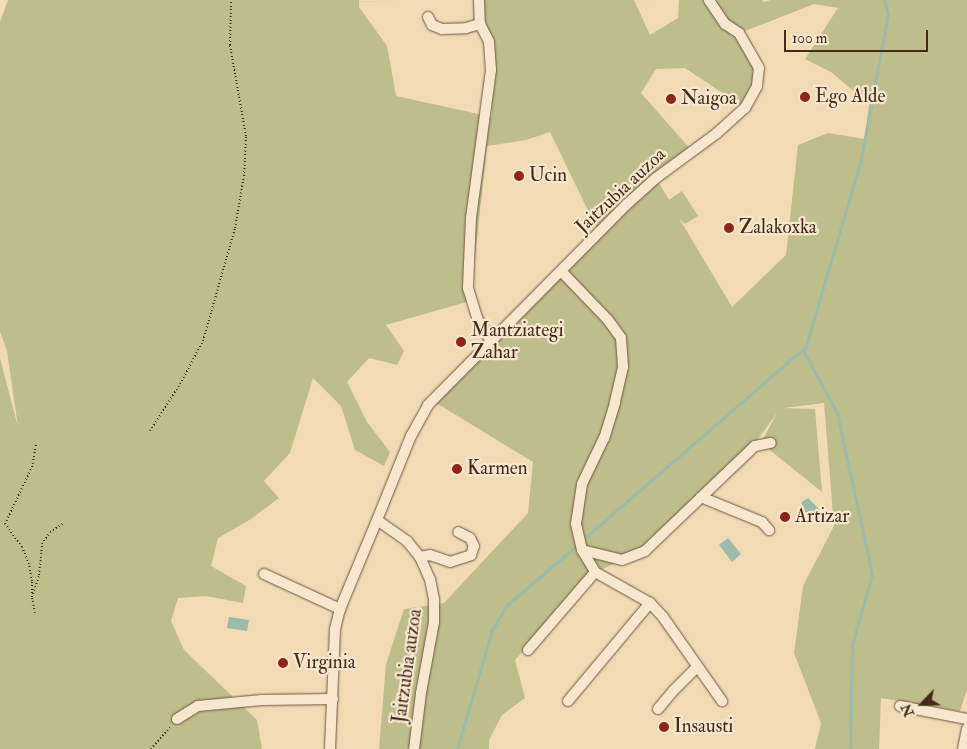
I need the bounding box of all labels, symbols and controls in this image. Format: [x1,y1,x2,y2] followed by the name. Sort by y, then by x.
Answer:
[787,20,931,52] scale bar
[792,29,827,48] text: 100 m
[815,86,885,108] place label: Ego Alde
[681,88,737,110] place label: Naigoa
[799,91,811,103] marker: Ego Alde
[665,93,677,105] marker: Naigoa
[571,143,671,239] street label: Jaitzubia auzoa
[529,165,567,187] place label: Ucin
[513,170,525,182] marker: Ucin
[739,217,817,239] place label: Zalakoxka
[723,222,735,234] marker: Zalakoxka
[471,320,563,364] place label: Mantziategi Zahar
[455,336,467,348] marker: Mantziategi Zahar
[467,458,528,480] place label: Karmen
[451,463,463,475] marker: Karmen
[795,506,849,528] place label: Artizar
[779,511,791,523] marker: Artizar
[389,607,427,725] street label: Jaitzubia auzoa
[293,652,356,674] place label: Virginia
[277,657,289,669] marker: Virginia
[897,679,947,729] north arrow
[898,701,918,719] text: N
[674,716,733,738] place label: Insausti
[658,721,670,733] marker: Insausti

